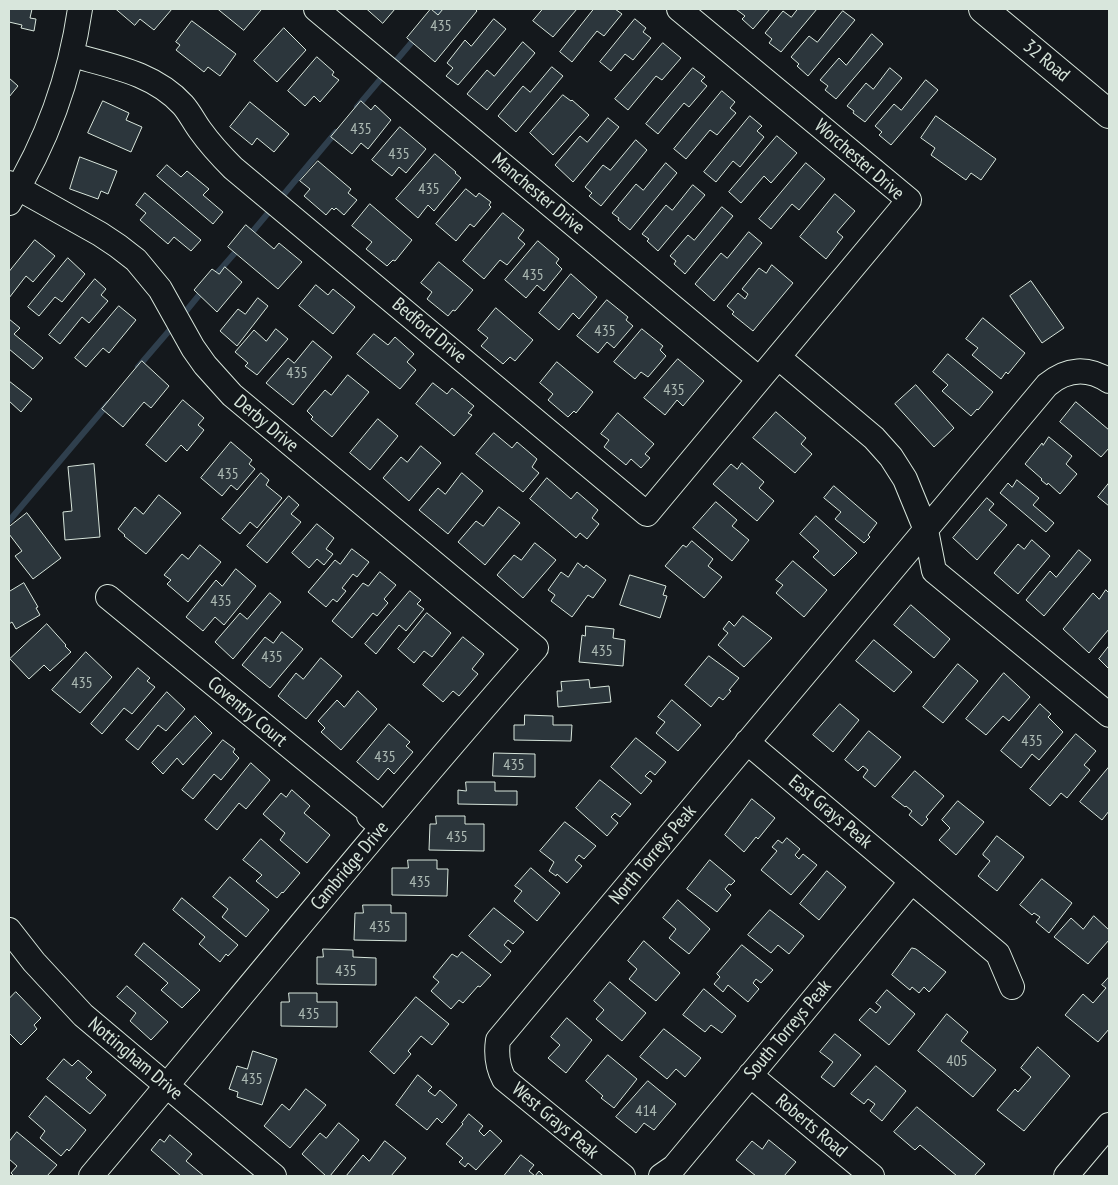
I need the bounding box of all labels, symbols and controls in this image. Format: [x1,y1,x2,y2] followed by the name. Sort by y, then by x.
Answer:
[430,16,452,36] house number: 435
[1018,35,1074,87] street label: 32 Road
[809,115,909,205] street label: Worchester Drive
[350,119,372,139] house number: 435
[388,144,410,164] house number: 435
[487,149,589,239] street label: Manchester Drive
[418,179,440,199] house number: 435
[522,265,544,285] house number: 435
[387,293,471,369] street label: Bedford Drive
[594,321,616,341] house number: 435
[286,363,308,383] house number: 435
[663,380,685,400] house number: 435
[229,391,303,457] street label: Derby Drive
[217,464,239,484] house number: 435
[210,591,232,611] house number: 435
[591,641,613,661] house number: 435
[261,647,283,667] house number: 435
[203,672,291,752] street label: Coventry Court
[71,673,93,693] house number: 435
[1021,731,1043,751] house number: 435
[374,747,396,767] house number: 435
[503,755,525,775] house number: 435
[784,770,876,854] street label: East Grays Peak
[605,801,701,909] street label: North Torreys Peak
[306,817,394,915] street label: Cambridge Drive
[446,827,468,847] house number: 435
[409,872,431,892] house number: 435
[369,917,391,937] house number: 435
[335,961,357,981] house number: 435
[740,975,836,1085] street label: South Torreys Peak
[298,1004,320,1024] house number: 435
[83,1013,187,1105] street label: Nottingham Drive
[946,1051,968,1071] house number: 405
[241,1069,263,1089] house number: 435
[507,1078,603,1164] street label: West Grays Peak
[771,1089,851,1163] street label: Roberts Road
[635,1101,657,1121] house number: 414

